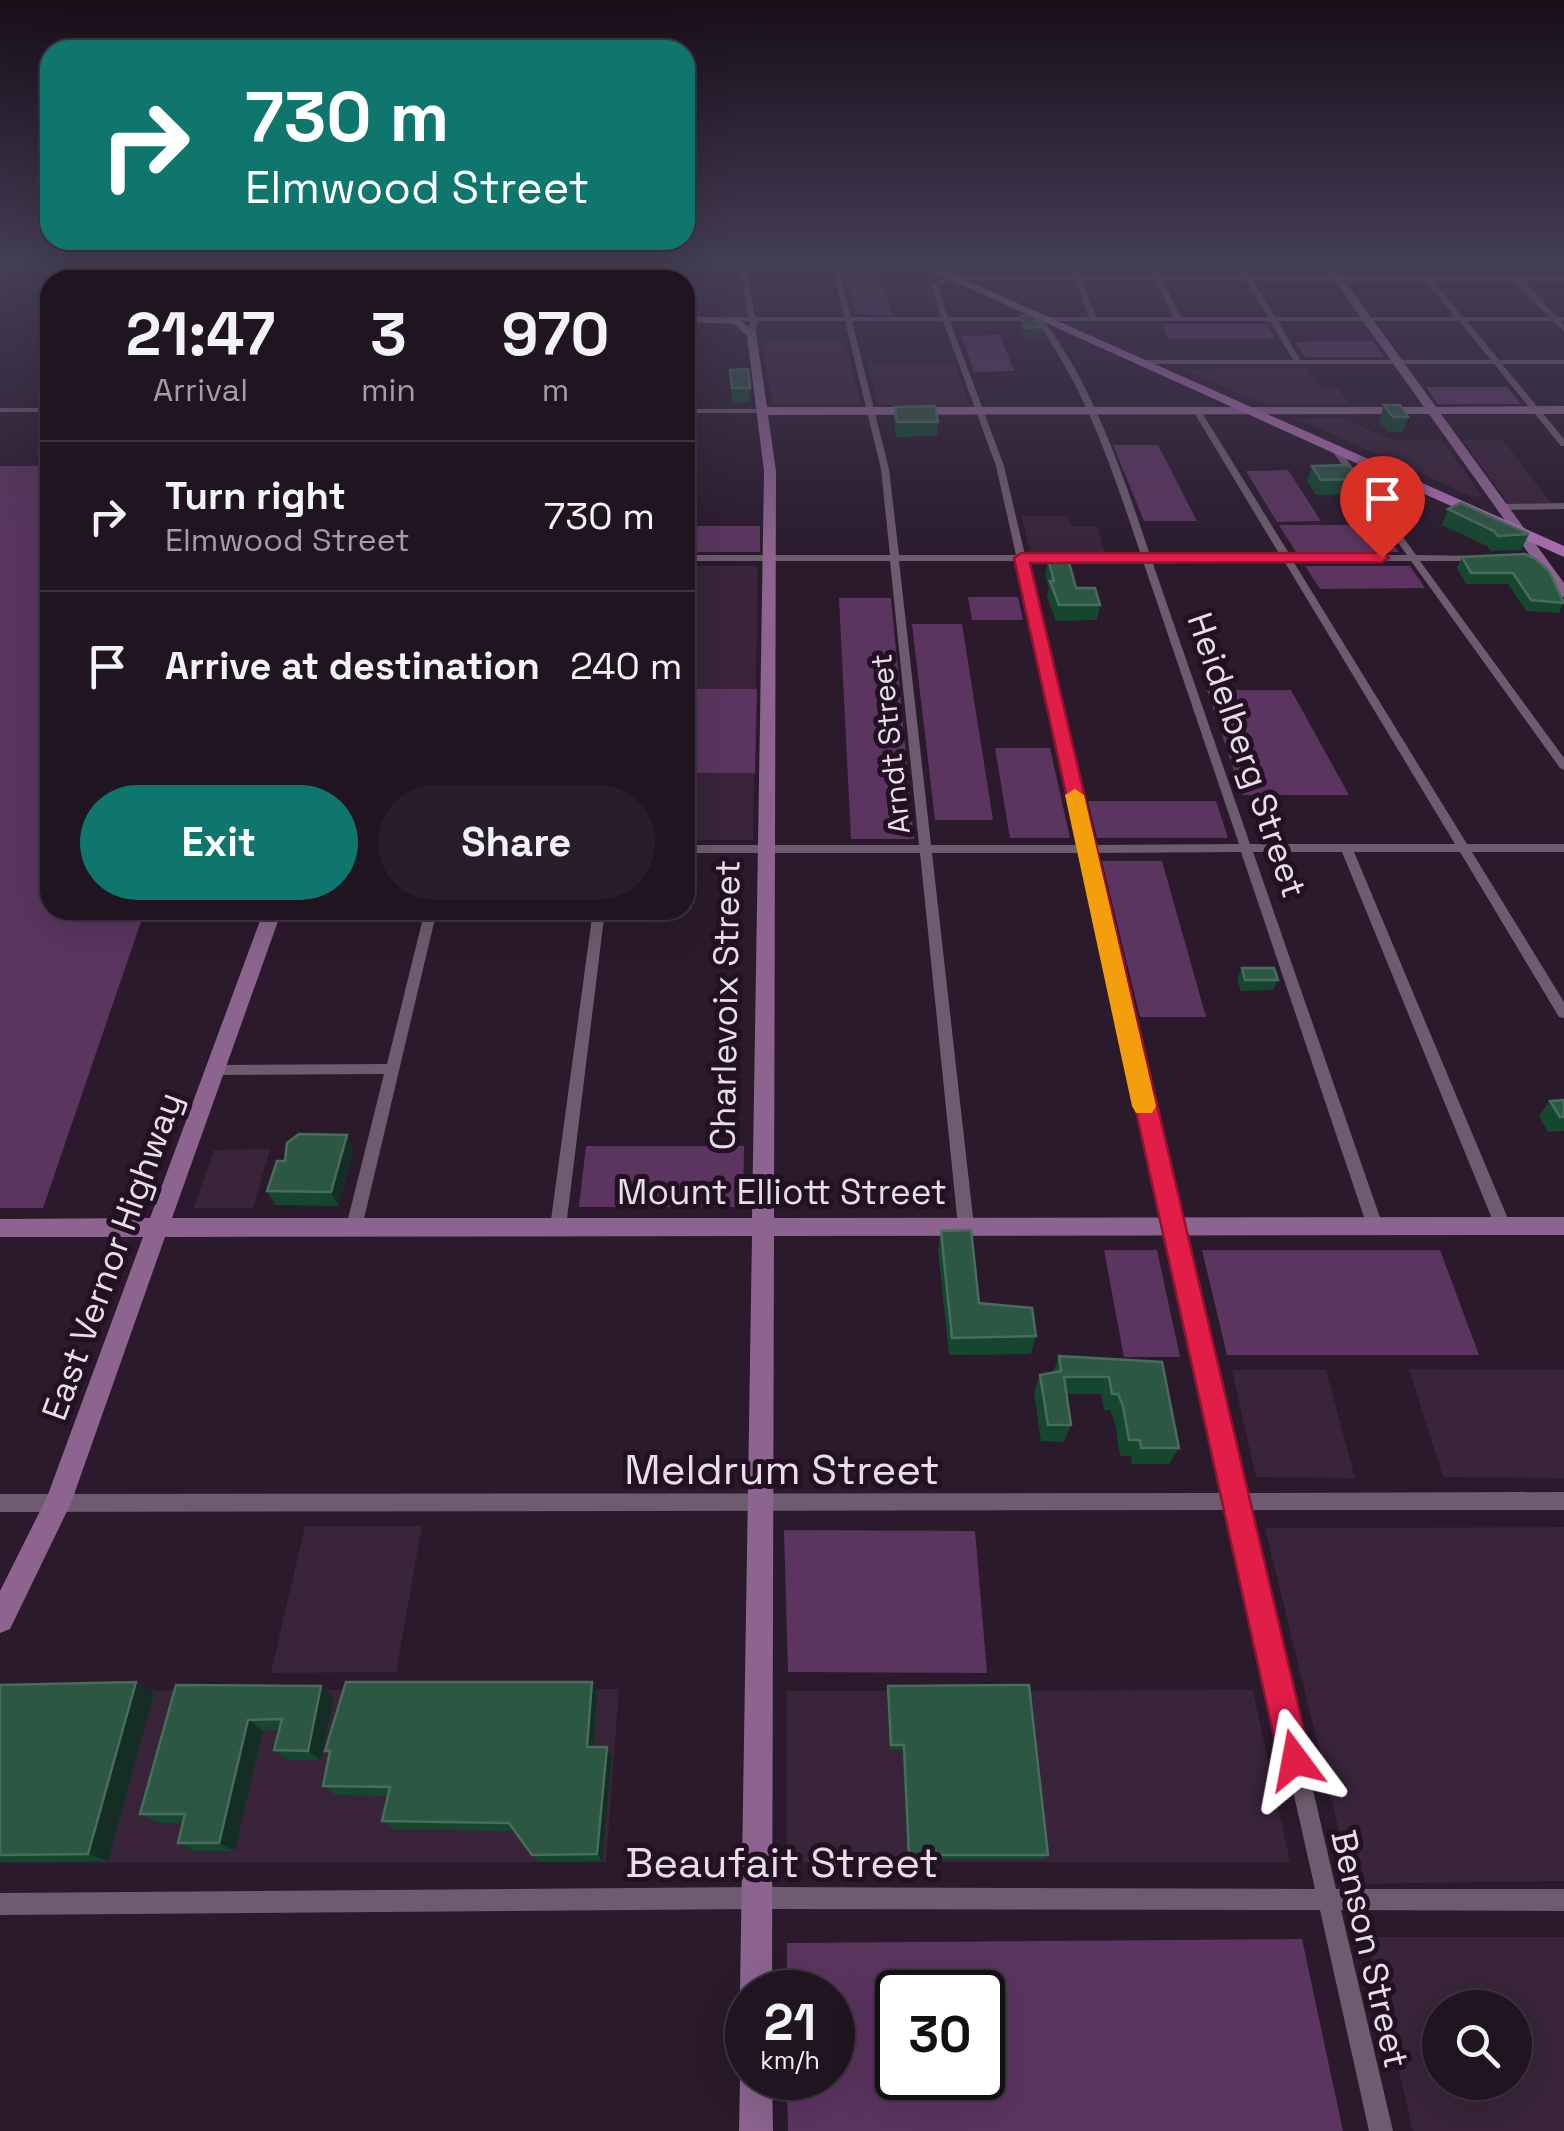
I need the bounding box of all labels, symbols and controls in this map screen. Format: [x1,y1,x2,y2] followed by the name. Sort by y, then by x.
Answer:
[245,72,449,161] text: 730 m
[80,80,210,210] icon: right
[245,159,589,216] text: Elmwood Street
[126,296,275,373] text: 21:47
[370,296,407,373] text: 3
[502,296,609,373] text: 970
[153,370,248,410] text: Arrival
[361,370,416,410] text: min
[542,370,569,410] text: m
[1340,456,1425,559] pin
[1355,471,1410,526] icon: arrive
[165,472,346,520] text: Turn right
[80,489,135,544] icon: right
[544,492,655,540] text: 730 m
[165,520,410,560] text: Elmwood Street
[1178,607,1316,903] street label: Heidelberg Street
[80,639,135,694] icon: arrive
[165,642,540,690] text: Arrive at destination
[570,642,682,690] text: 240 m
[861,652,919,836] street label: Arndt Street
[80,785,358,900] button: Exit
[378,785,655,900] button: Share
[700,859,750,1151] street label: Charlevoix Street
[32,1086,192,1426] street label: East Vernor Highway
[617,1170,947,1214] street label: Mount Elliott Street
[624,1443,940,1496] street label: Meldrum Street
[1243,1708,1347,1812] position arrow
[1321,1826,1419,2072] street label: Benson Street
[625,1836,939,1889] street label: Beaufait Street
[875,1970,1005,2100] speed limit sign: 30
[1422,1990,1532,2100] map controls
[1422,1990,1532,2100] button: search
[764,1991,816,2055] text: 21
[760,2044,820,2076] text: km/h

